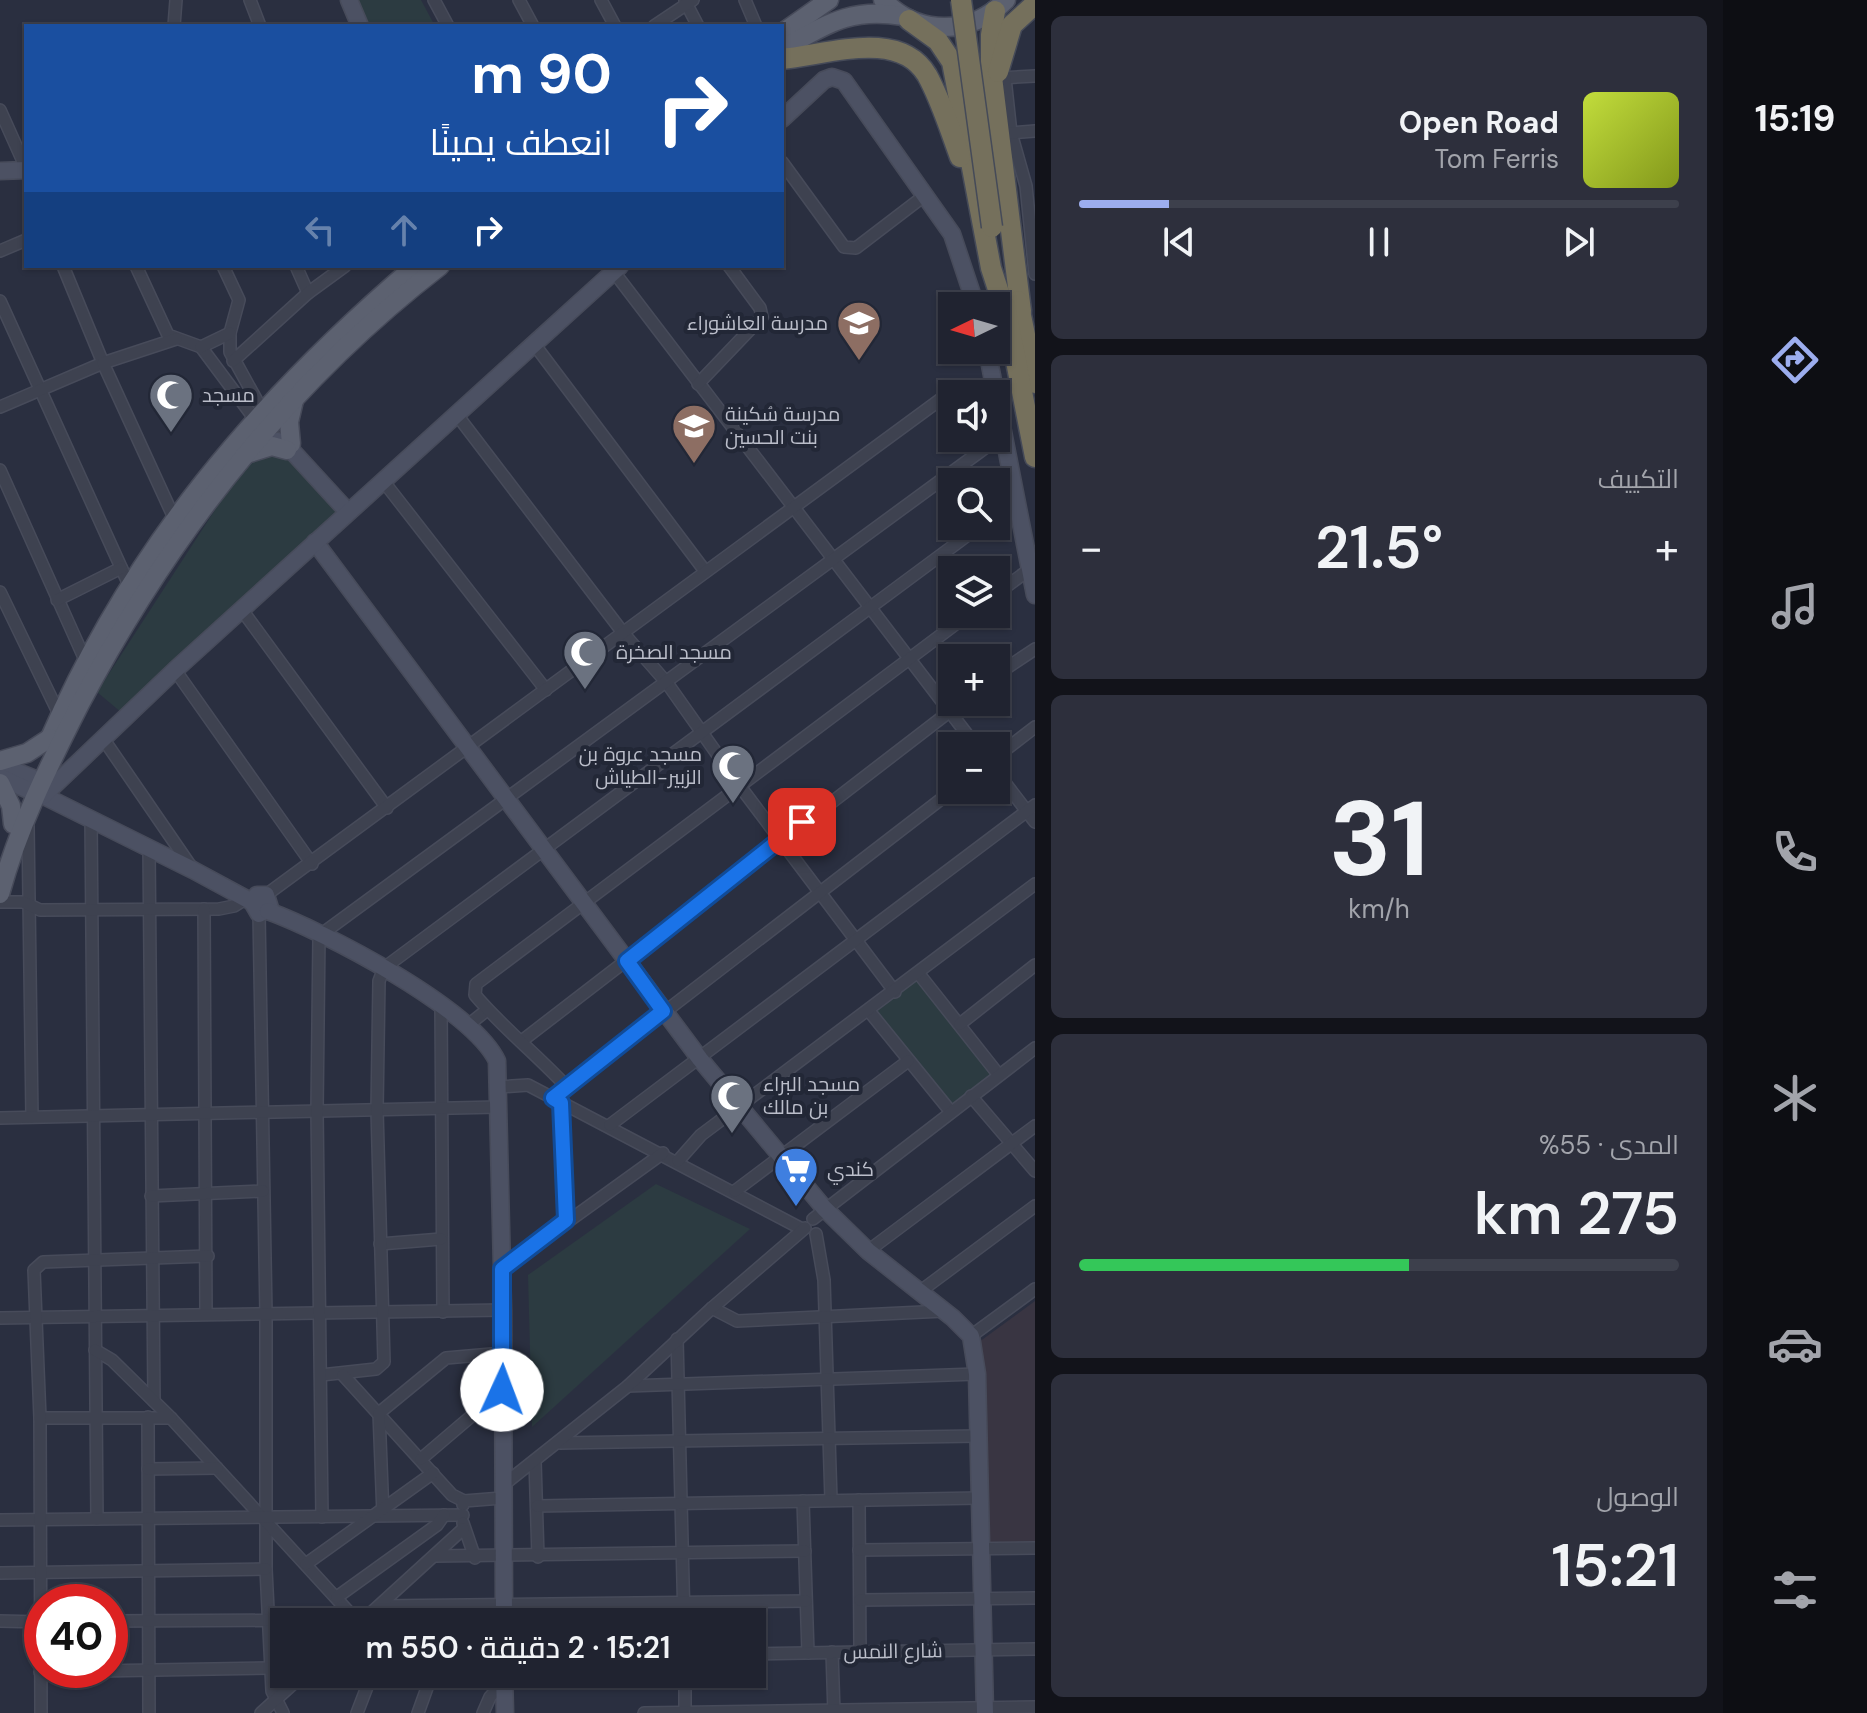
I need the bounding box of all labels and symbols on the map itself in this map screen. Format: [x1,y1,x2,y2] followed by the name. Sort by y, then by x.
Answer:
[938,292,1010,364] north arrow
[835,299,883,362] school or university icon: مدرسة العاشوراء
[687,310,828,336] place label: مدرسة العاشوراء
[147,371,195,434] mosque icon: مسجد
[202,382,255,408] place label: مسجد
[725,401,840,450] place label: مدرسة سُكينة بنت الحسين
[670,402,718,465] school or university icon: مدرسة سُكينة بنت الحسين
[561,628,609,691] mosque icon: مسجد الصخرة
[616,639,732,665] place label: مسجد الصخرة
[579,741,702,790] place label: مسجد عروة بن الزبير-الطياش
[709,742,757,805] mosque icon: مسجد عروة بن الزبير-الطياش
[768,788,836,856] pin
[763,1071,860,1120] place label: مسجد البراء بن مالك
[708,1072,756,1135] mosque icon: مسجد البراء بن مالك
[772,1145,820,1208] supermarket icon: كندي
[827,1156,874,1185] place label: كندي
[460,1348,544,1432] position arrow
[24,1584,128,1688] speed limit sign: 40
[843,1637,943,1666] street label: شارع النمس

